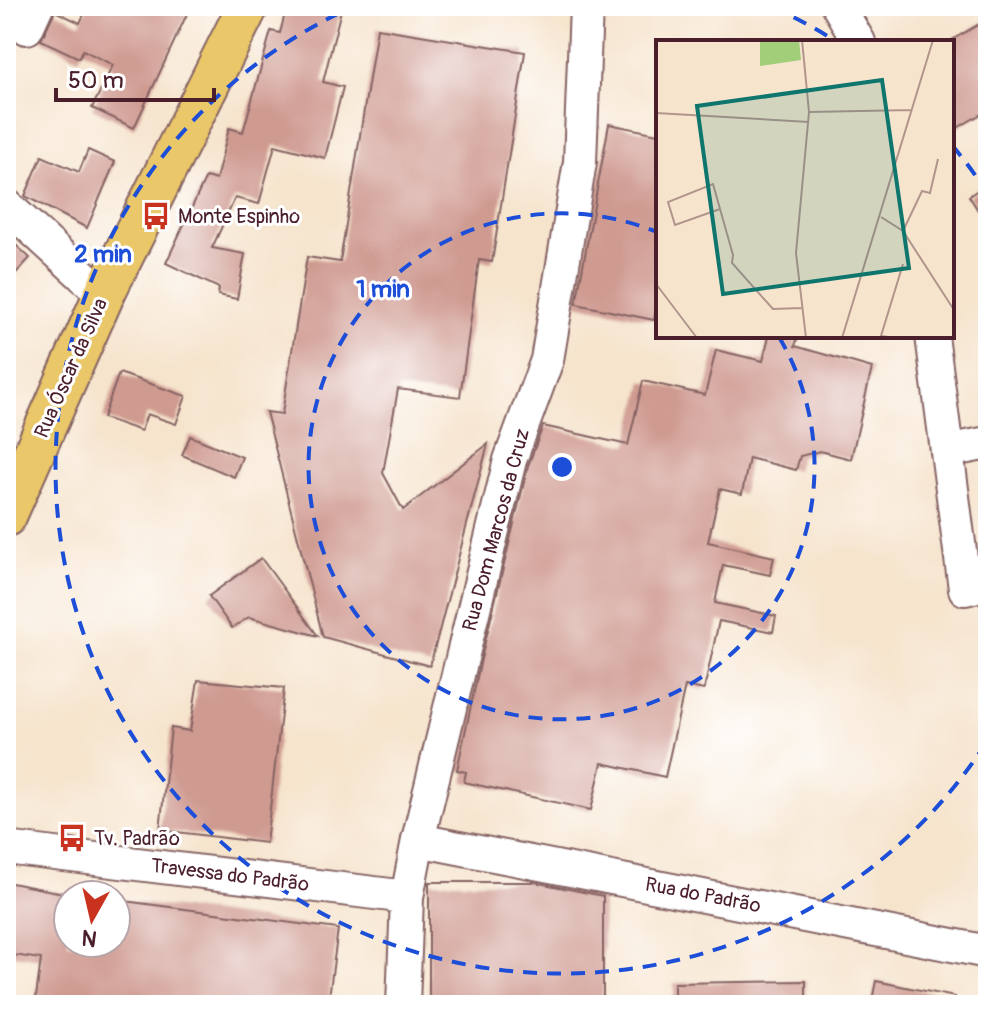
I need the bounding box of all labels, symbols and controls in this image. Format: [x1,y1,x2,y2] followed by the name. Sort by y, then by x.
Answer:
[656,40,954,338] inset map
[56,52,214,102] scale bar
[68,66,124,95] text: 50 m
[141,201,171,231] bus stop icon: Monte Espinho
[178,204,300,229] place label: Monte Espinho
[74,240,132,269] text: 2 min
[356,275,410,304] text: 1 min
[29,294,113,442] street label: Rua Óscar da Silva
[457,426,535,634] street label: Rua Dom Marcos da Cruz
[548,453,576,481] centre of rings
[57,823,87,853] bus stop icon: Tv. Padrão
[94,826,180,851] place label: Tv. Padrão
[149,853,311,897] street label: Travessa do Padrão
[643,872,763,919] street label: Rua do Padrão
[52,879,132,959] north arrow
[80,923,99,953] text: N

